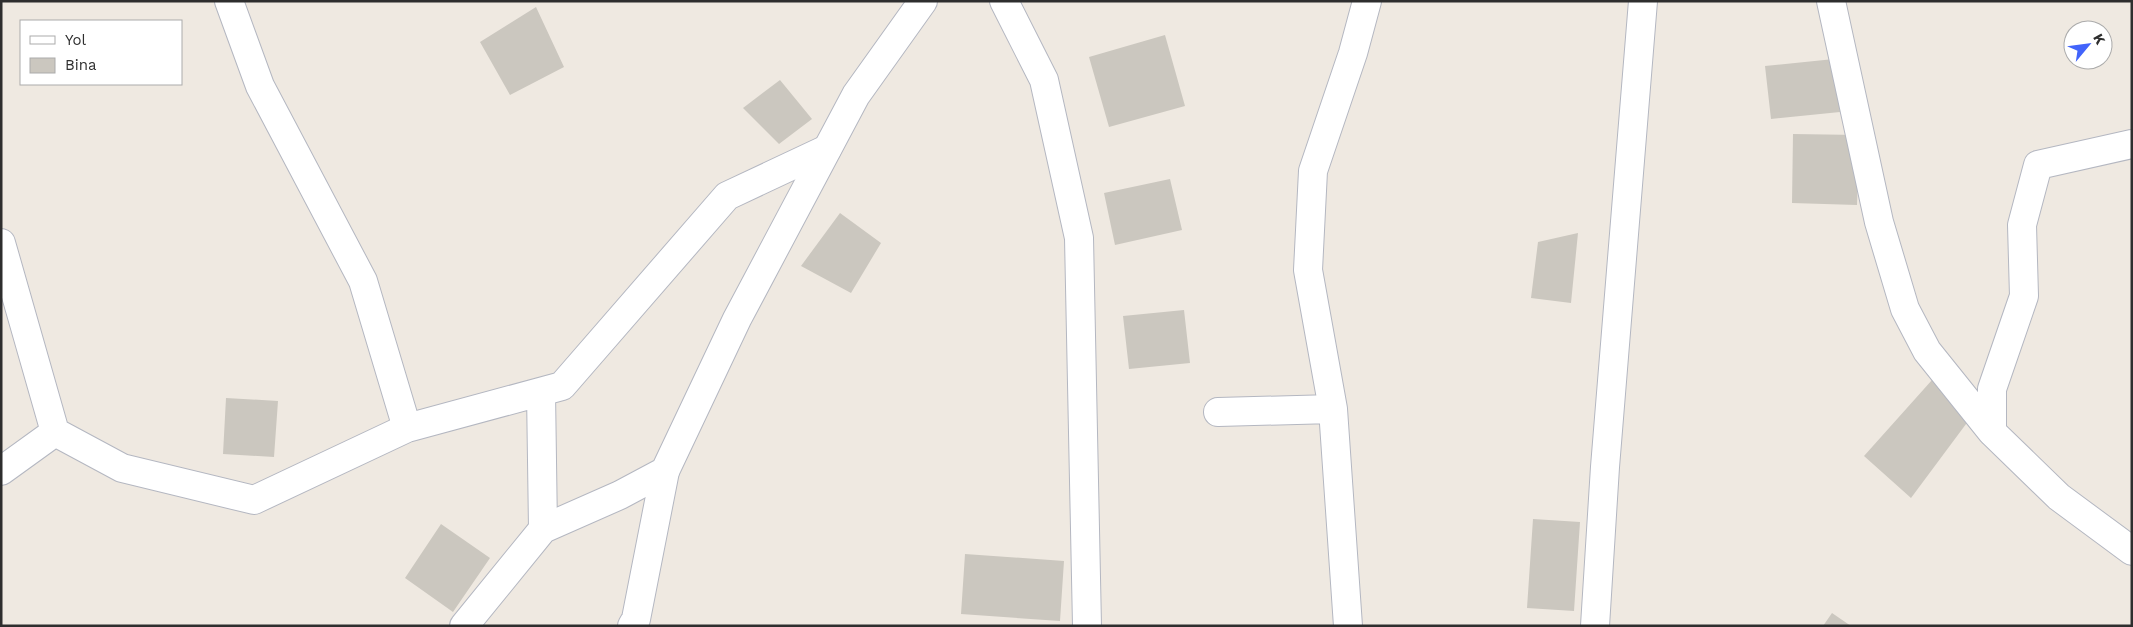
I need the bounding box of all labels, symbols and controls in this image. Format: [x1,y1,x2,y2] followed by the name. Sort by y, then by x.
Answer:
[20,20,182,85] legend
[2063,20,2113,70] north arrow
[65,31,87,49] text: Yol
[2090,31,2109,47] text: K
[65,56,97,74] text: Bina

